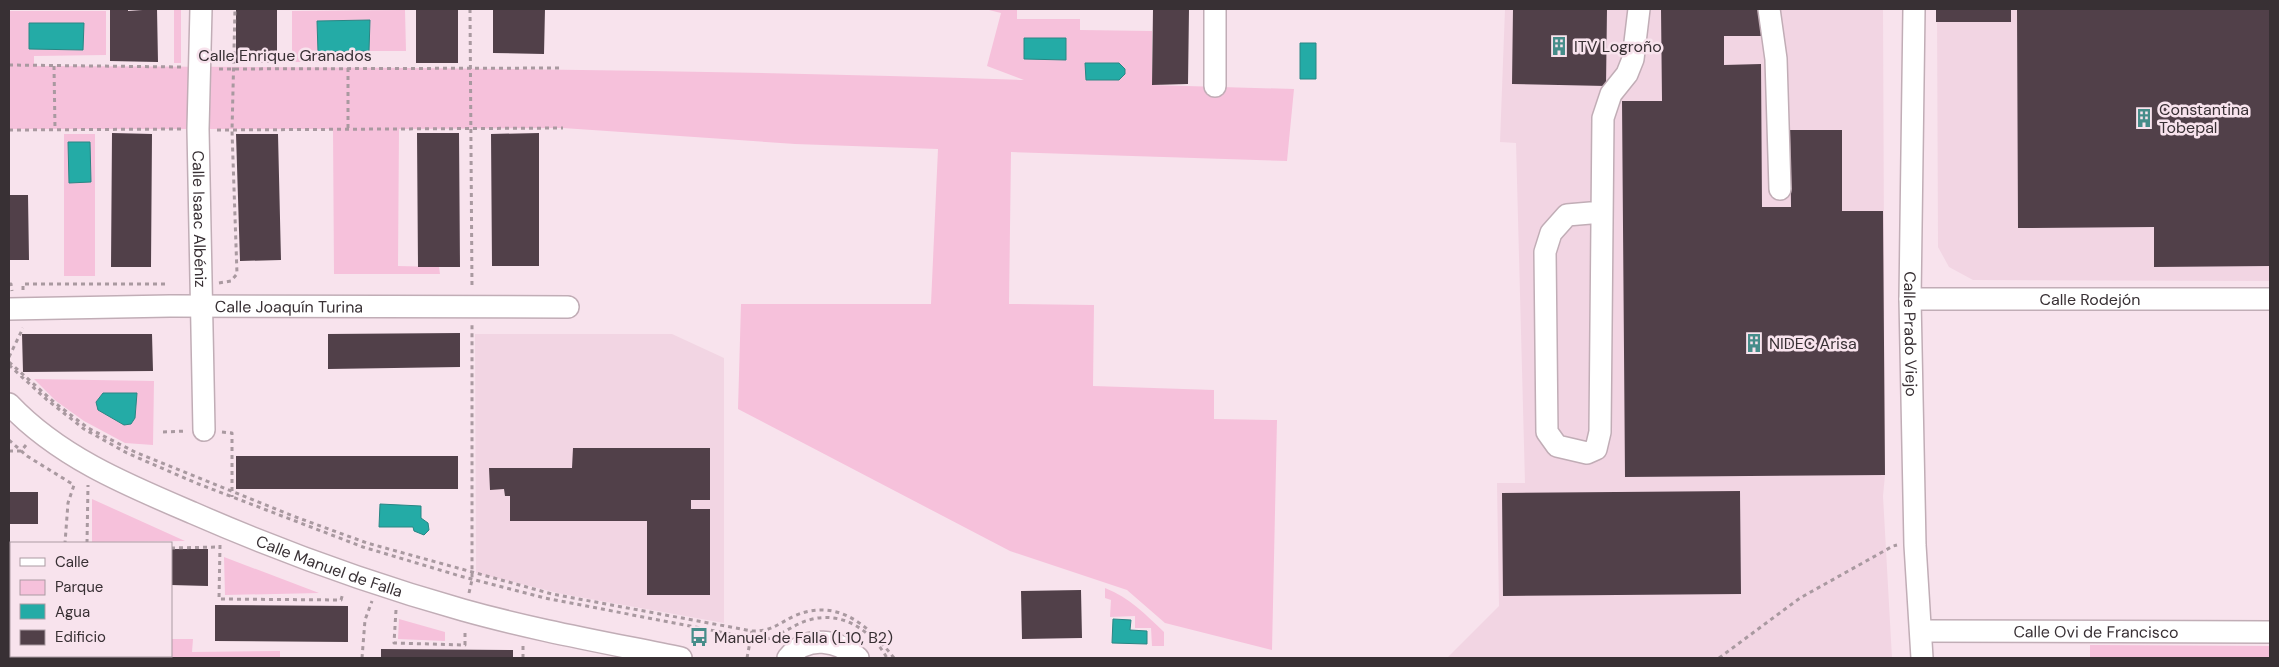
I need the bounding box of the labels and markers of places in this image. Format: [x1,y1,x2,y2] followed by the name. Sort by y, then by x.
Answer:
[1548,35,1570,57] building icon: ITV Logroño
[1574,36,1662,57] place label: ITV Logroño
[2159,99,2249,138] place label: Constantina Tobepal
[2133,107,2155,129] building icon: Constantina Tobepal
[1743,332,1765,354] building icon: NIDEC Arisa
[1769,333,1857,354] place label: NIDEC Arisa
[688,626,710,648] bus stop icon: Manuel de Falla (L10, B2)
[714,627,893,648] place label: Manuel de Falla (L10, B2)

